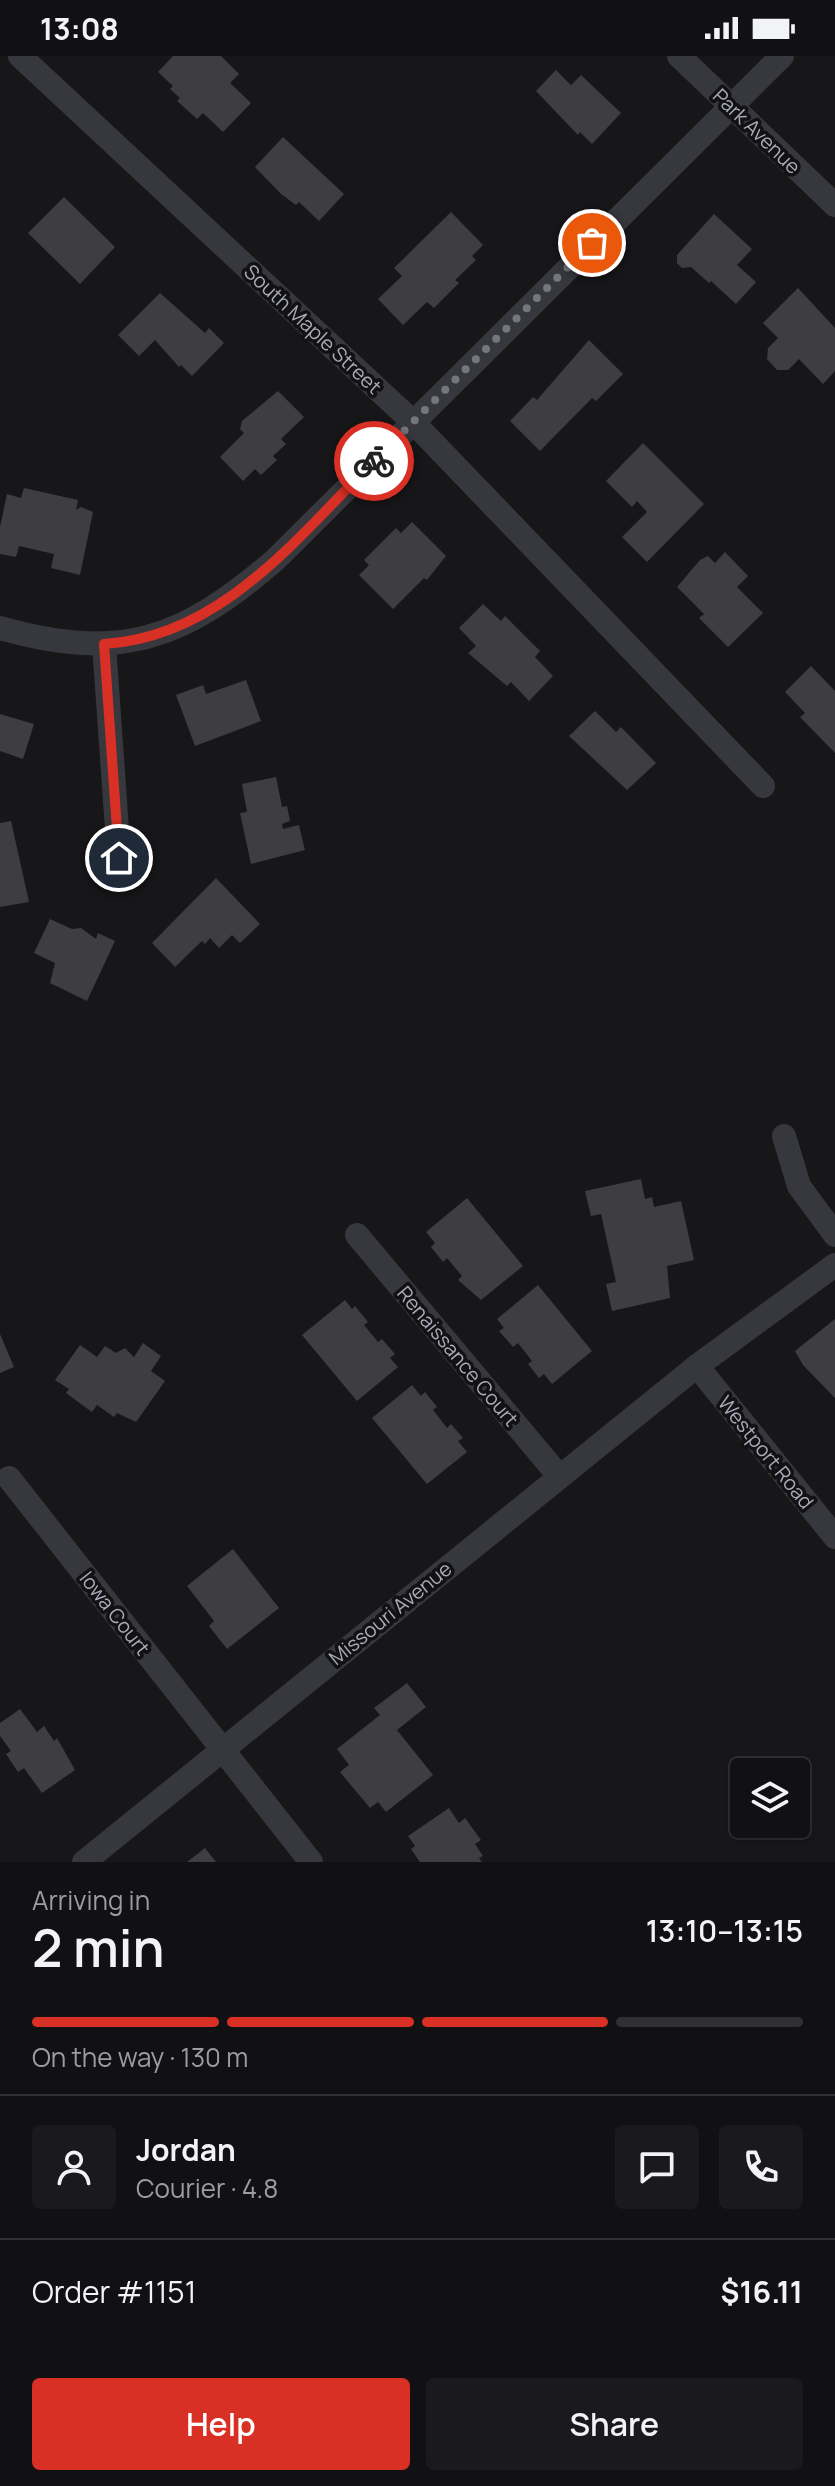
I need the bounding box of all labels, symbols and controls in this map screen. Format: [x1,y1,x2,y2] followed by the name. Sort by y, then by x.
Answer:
[40,8,119,49] text: 13:08
[707,82,807,180] street label: Park Avenue
[558,209,626,277] pin
[570,221,614,265] icon: bag
[238,258,388,400] street label: South Maple Street
[334,421,414,501] courier
[352,439,396,483] icon: bike
[85,824,153,892] pin
[97,836,141,880] icon: home
[391,1280,525,1432] street label: Renaissance Court
[712,1390,820,1514] street label: Westport Road
[323,1555,457,1671] street label: Missouri Avenue
[74,1566,156,1660] street label: Iowa Court
[730,1758,810,1838] map controls
[730,1758,810,1838] button: layers
[32,1882,150,1918] text: Arriving in
[646,1910,803,1951] text: 13:10–13:15
[32,1912,165,1983] text: 2 min
[32,2039,248,2075] text: On the way · 130 m
[32,2125,116,2209] button: person
[615,2125,699,2209] button: chat
[719,2125,803,2209] button: phone
[136,2129,236,2170] text: Jordan
[136,2170,278,2206] text: Courier · 4.8
[32,2271,196,2312] text: Order #1151
[721,2271,803,2312] text: $16.11
[32,2378,410,2470] button: Help
[426,2378,803,2470] button: Share

